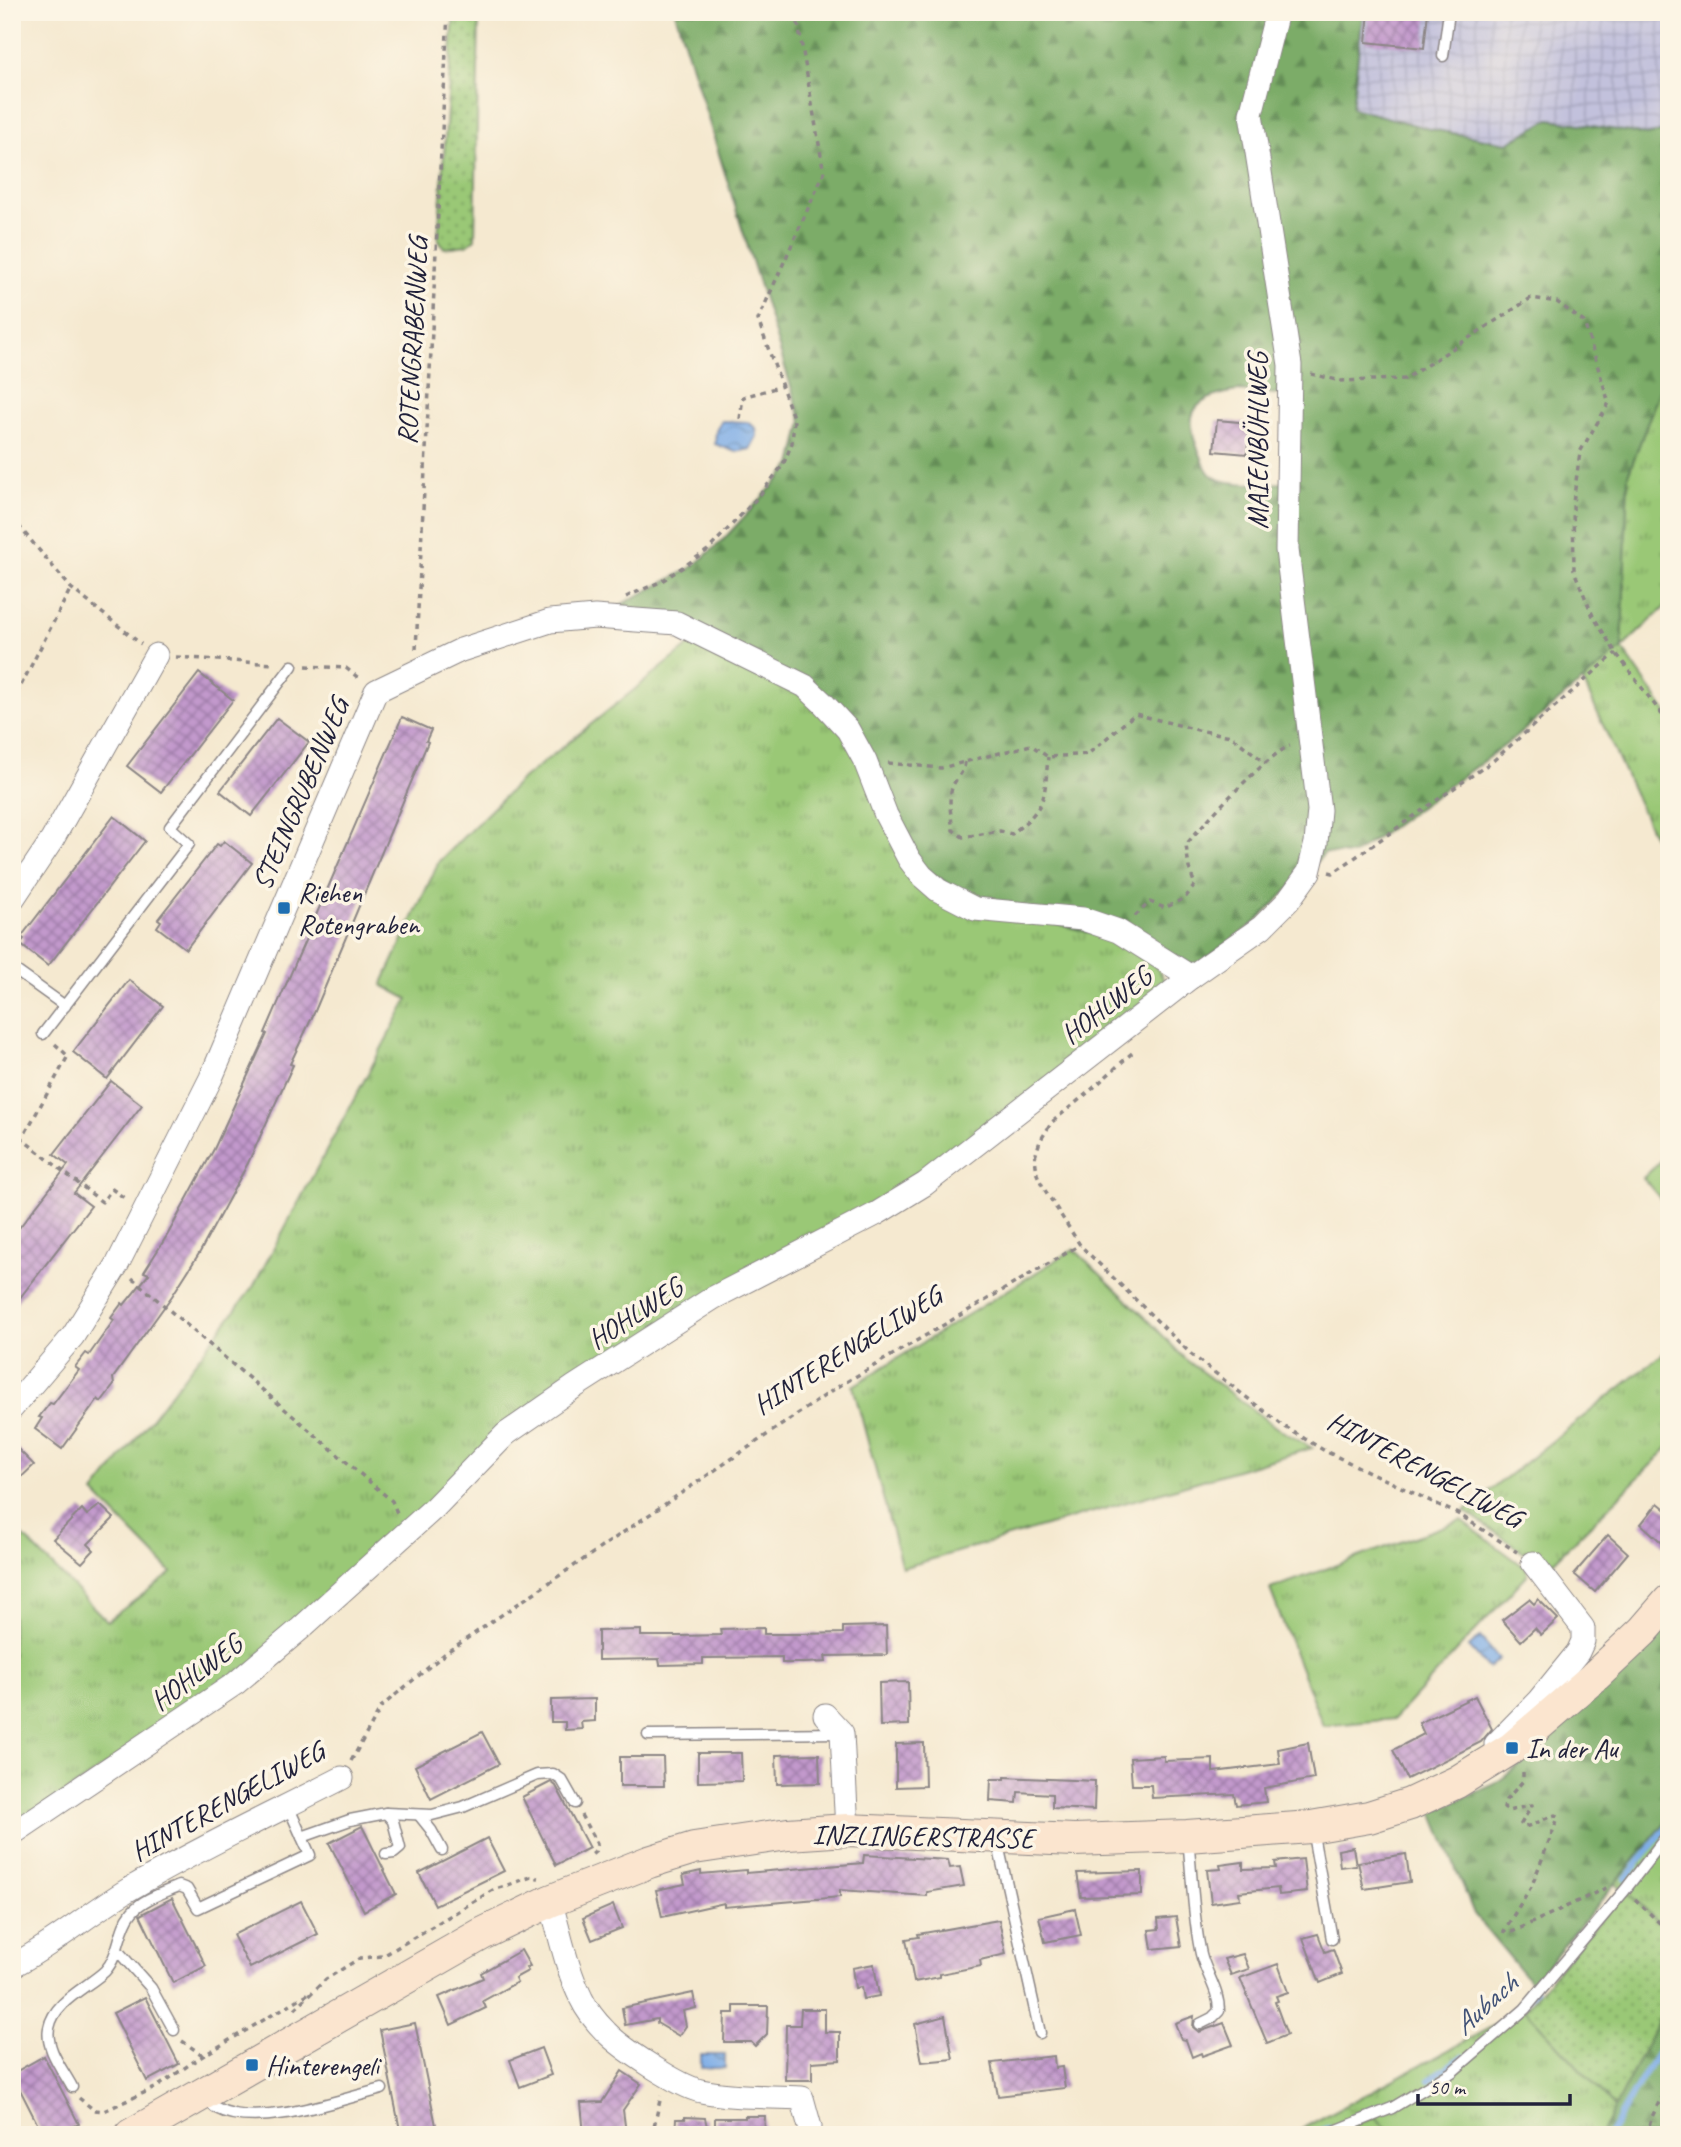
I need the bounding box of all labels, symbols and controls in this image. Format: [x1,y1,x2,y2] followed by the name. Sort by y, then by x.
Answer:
[389,232,435,445] street label: ROTENGRABENWEG
[1240,349,1275,529] street label: MAIENBÜHLWEG
[244,689,358,895] street label: STEINGRUBENWEG
[298,875,420,942] place label: Riehen Rotengraben
[276,900,292,916] marker: Riehen Rotengraben
[1054,957,1161,1051] street label: HOHLWEG
[581,1268,691,1356] street label: HOHLWEG
[746,1276,951,1422] street label: HINTERENGELIWEG
[1322,1403,1532,1537] street label: HINTERENGELIWEG
[143,1624,251,1718] street label: HOHLWEG
[1526,1731,1619,1766] place label: In der Au
[124,1732,333,1869] street label: HINTERENGELIWEG
[1504,1740,1520,1756] marker: In der Au
[812,1817,1038,1855] street label: INZLINGERSTRASSE
[1444,1963,1527,2043] water label: Aubach
[266,2048,383,2083] place label: Hinterengeli
[244,2057,260,2073] marker: Hinterengeli
[1418,2063,1571,2107] scale bar
[1429,2074,1467,2100] text: 50 m

